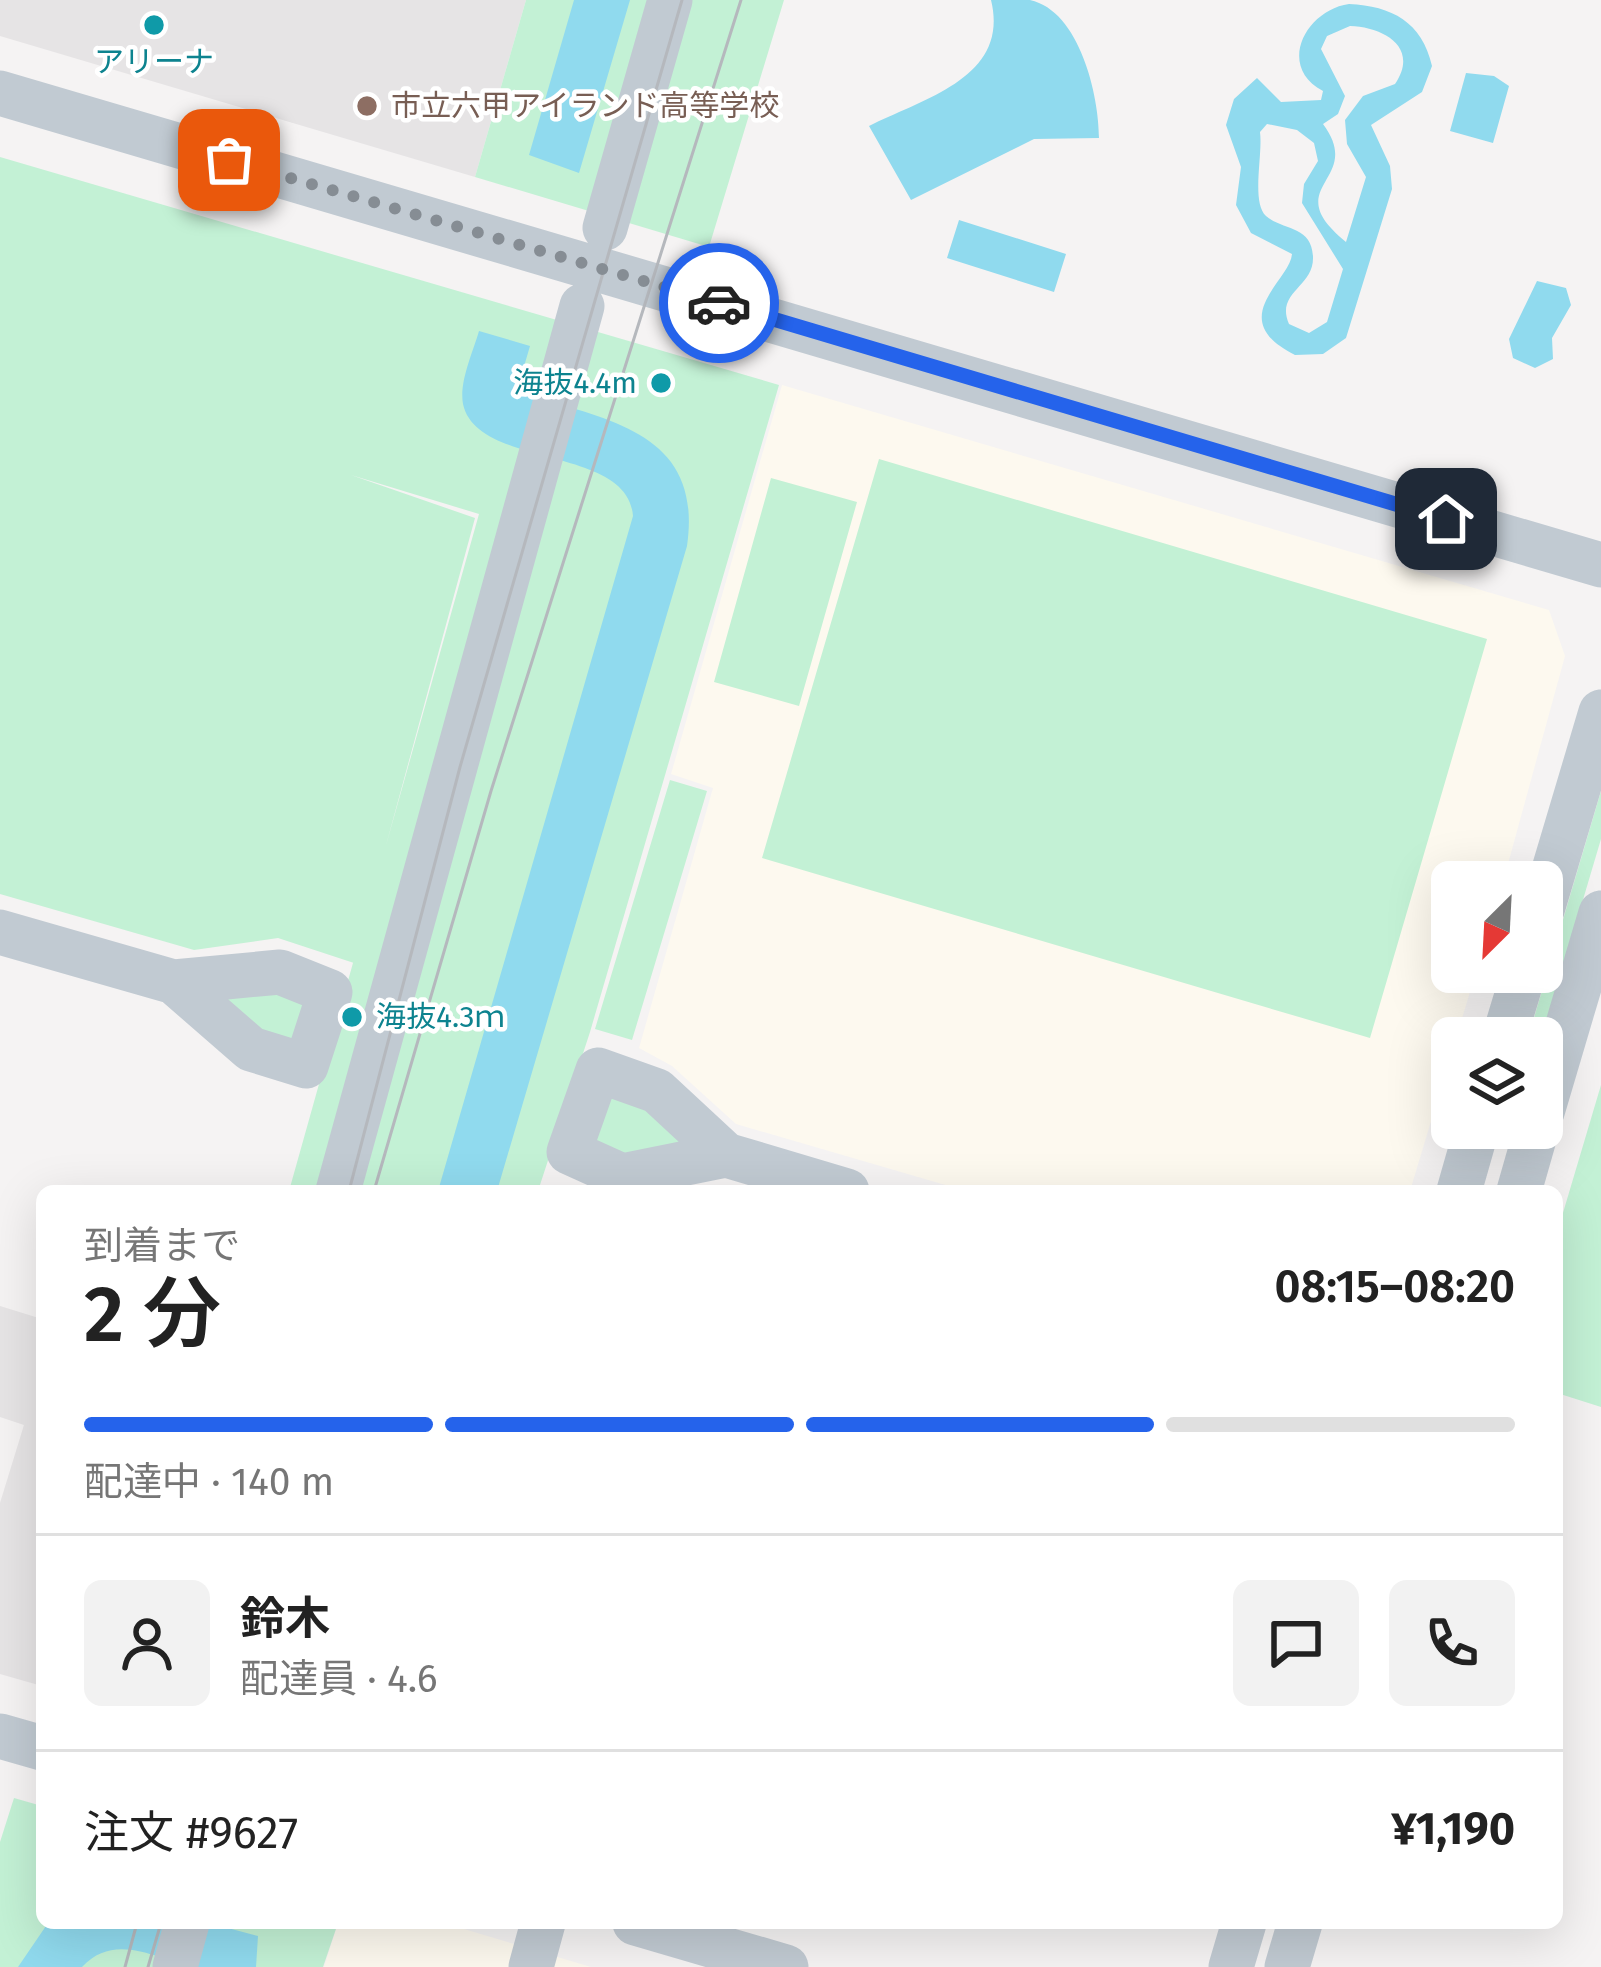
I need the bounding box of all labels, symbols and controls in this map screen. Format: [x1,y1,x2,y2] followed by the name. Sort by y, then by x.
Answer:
[141,12,167,38] marker: アリーナ
[94,44,214,80] place label: アリーナ
[391,88,780,124] place label: 市立六甲アイランド高等学校
[354,93,380,119] marker: 市立六甲アイランド高等学校
[178,109,280,211] pin
[196,127,262,193] icon: bag
[659,243,779,363] courier
[686,270,752,336] icon: car
[513,365,637,401] place label: 海抜4.4m
[648,370,674,396] marker: 海抜4.4m
[1395,468,1497,570] pin
[1413,486,1479,552] icon: home
[1431,861,1563,993] north arrow
[1431,861,1563,1149] map controls
[376,999,504,1035] place label: 海抜4.3ｍ
[339,1004,365,1030] marker: 海抜4.3ｍ
[1431,1017,1563,1149] button: layers
[84,1223,240,1269] text: 到着まで
[1274,1260,1515,1314] text: 08:15–08:20
[84,1268,221,1362] text: 2 分
[84,1459,334,1505] text: 配達中 · 140 m
[84,1580,210,1706] button: person
[1233,1580,1359,1706] button: chat
[1389,1580,1515,1706] button: phone
[240,1592,330,1646] text: 鈴木
[240,1656,438,1702] text: 配達員 · 4.6
[1391,1802,1515,1856] text: ¥1,190
[84,1806,298,1860] text: 注文 #9627

